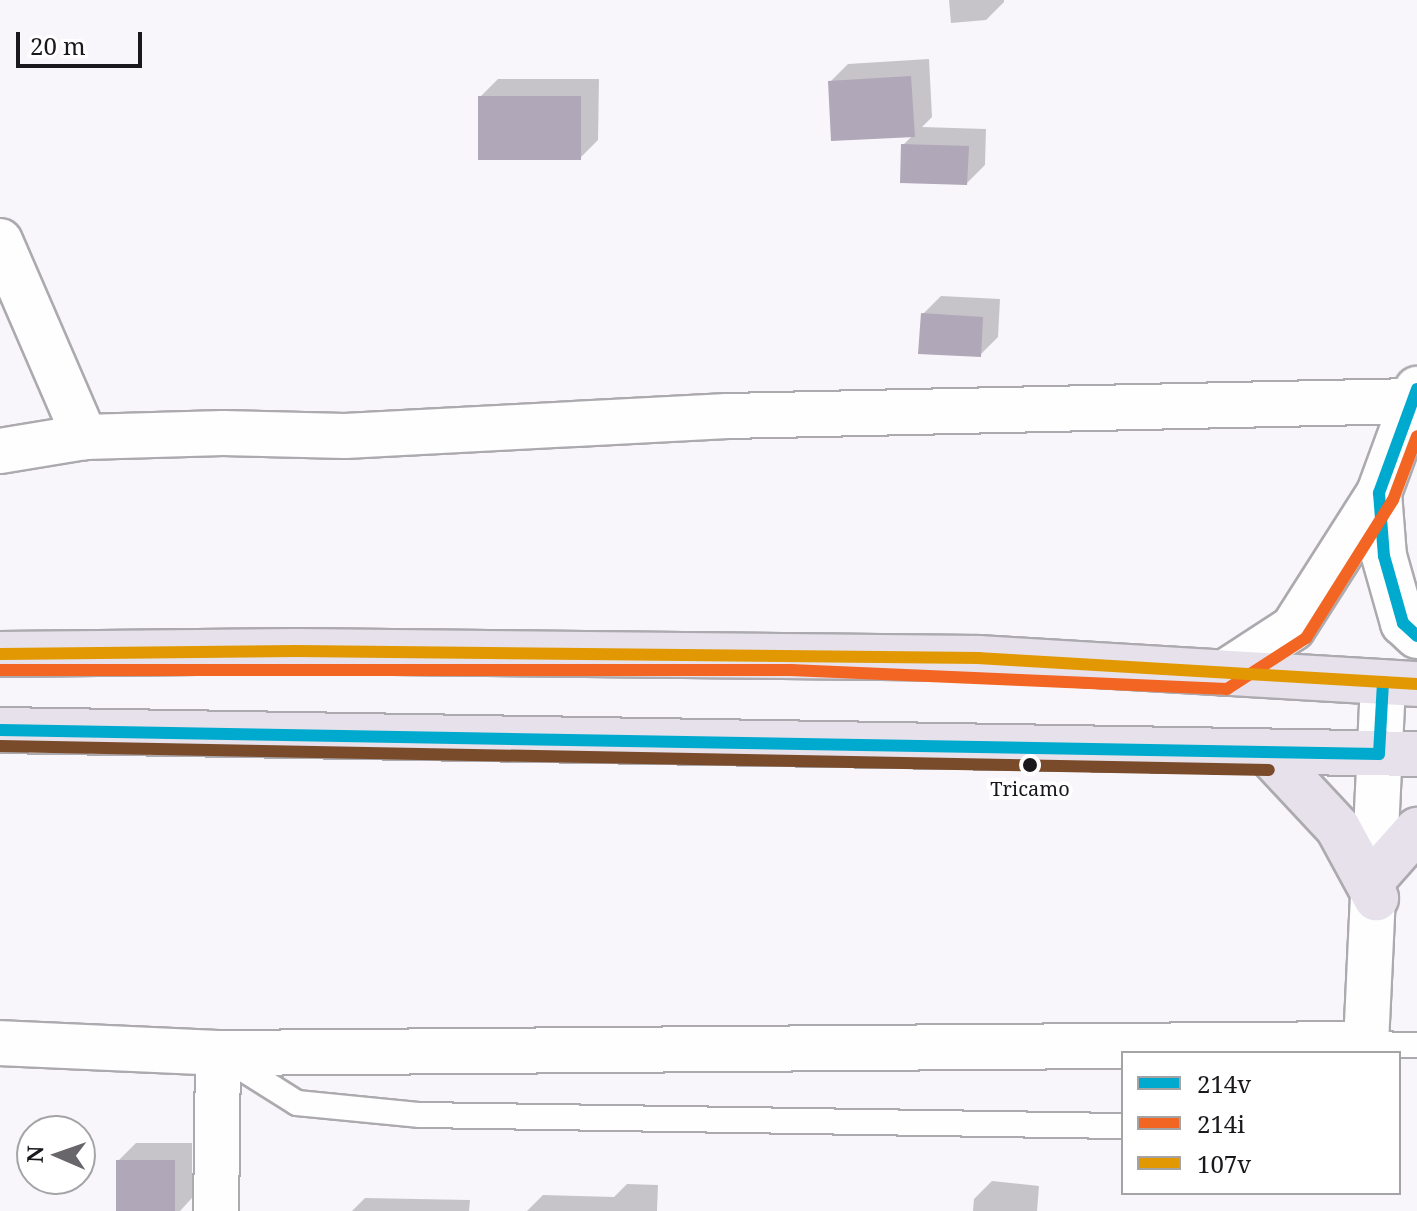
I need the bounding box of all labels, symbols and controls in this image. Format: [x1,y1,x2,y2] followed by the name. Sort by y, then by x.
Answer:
[20,16,146,66] scale bar
[30,29,86,62] text: 20 m
[1022,757,1038,773] marker: Tricamo
[990,776,1070,800] place label: Tricamo
[1121,1051,1401,1195] legend
[1197,1067,1251,1100] text: 214v
[1197,1107,1245,1140] text: 214i
[16,1115,96,1195] north arrow
[19,1145,49,1163] text: N
[1197,1147,1251,1180] text: 107v

